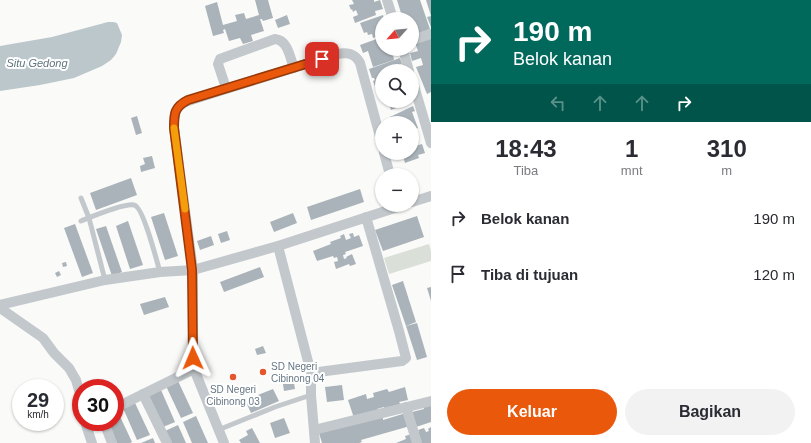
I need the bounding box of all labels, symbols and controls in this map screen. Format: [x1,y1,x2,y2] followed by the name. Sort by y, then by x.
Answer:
[375,12,419,56] north arrow
[375,12,419,212] map controls
[447,16,499,68] icon: right
[513,16,592,47] text: 190 m
[305,42,339,76] pin
[311,48,333,70] icon: arrive
[513,49,612,69] text: Belok kanan
[6,57,68,69] water label: Situ Gedong
[375,64,419,108] button: search
[547,92,569,114] icon: left
[589,92,611,114] icon: ahead
[631,92,653,114] icon: ahead
[673,92,695,114] icon: right
[375,116,419,160] button: +
[495,135,557,162] text: 18:43
[625,135,638,162] text: 1
[707,135,747,162] text: 310
[514,163,538,178] text: Tiba
[621,163,643,178] text: mnt
[721,163,732,178] text: m
[375,168,419,212] button: −
[447,207,469,229] icon: right
[481,210,569,227] text: Belok kanan
[753,210,795,227] text: 190 m
[447,263,469,285] icon: arrive
[481,266,578,283] text: Tiba di tujuan
[753,266,795,283] text: 120 m
[172,337,214,379] position arrow
[271,361,325,384] place label: SD Negeri Cibinong 04
[258,367,268,377] marker: SD Negeri Cibinong 04
[228,372,238,382] marker: SD Negeri Cibinong 03
[72,379,124,431] speed limit sign: 30
[206,384,260,407] place label: SD Negeri Cibinong 03
[27,389,49,411] text: 29
[447,389,617,435] button: Keluar
[625,389,795,435] button: Bagikan
[27,409,49,420] text: km/h

